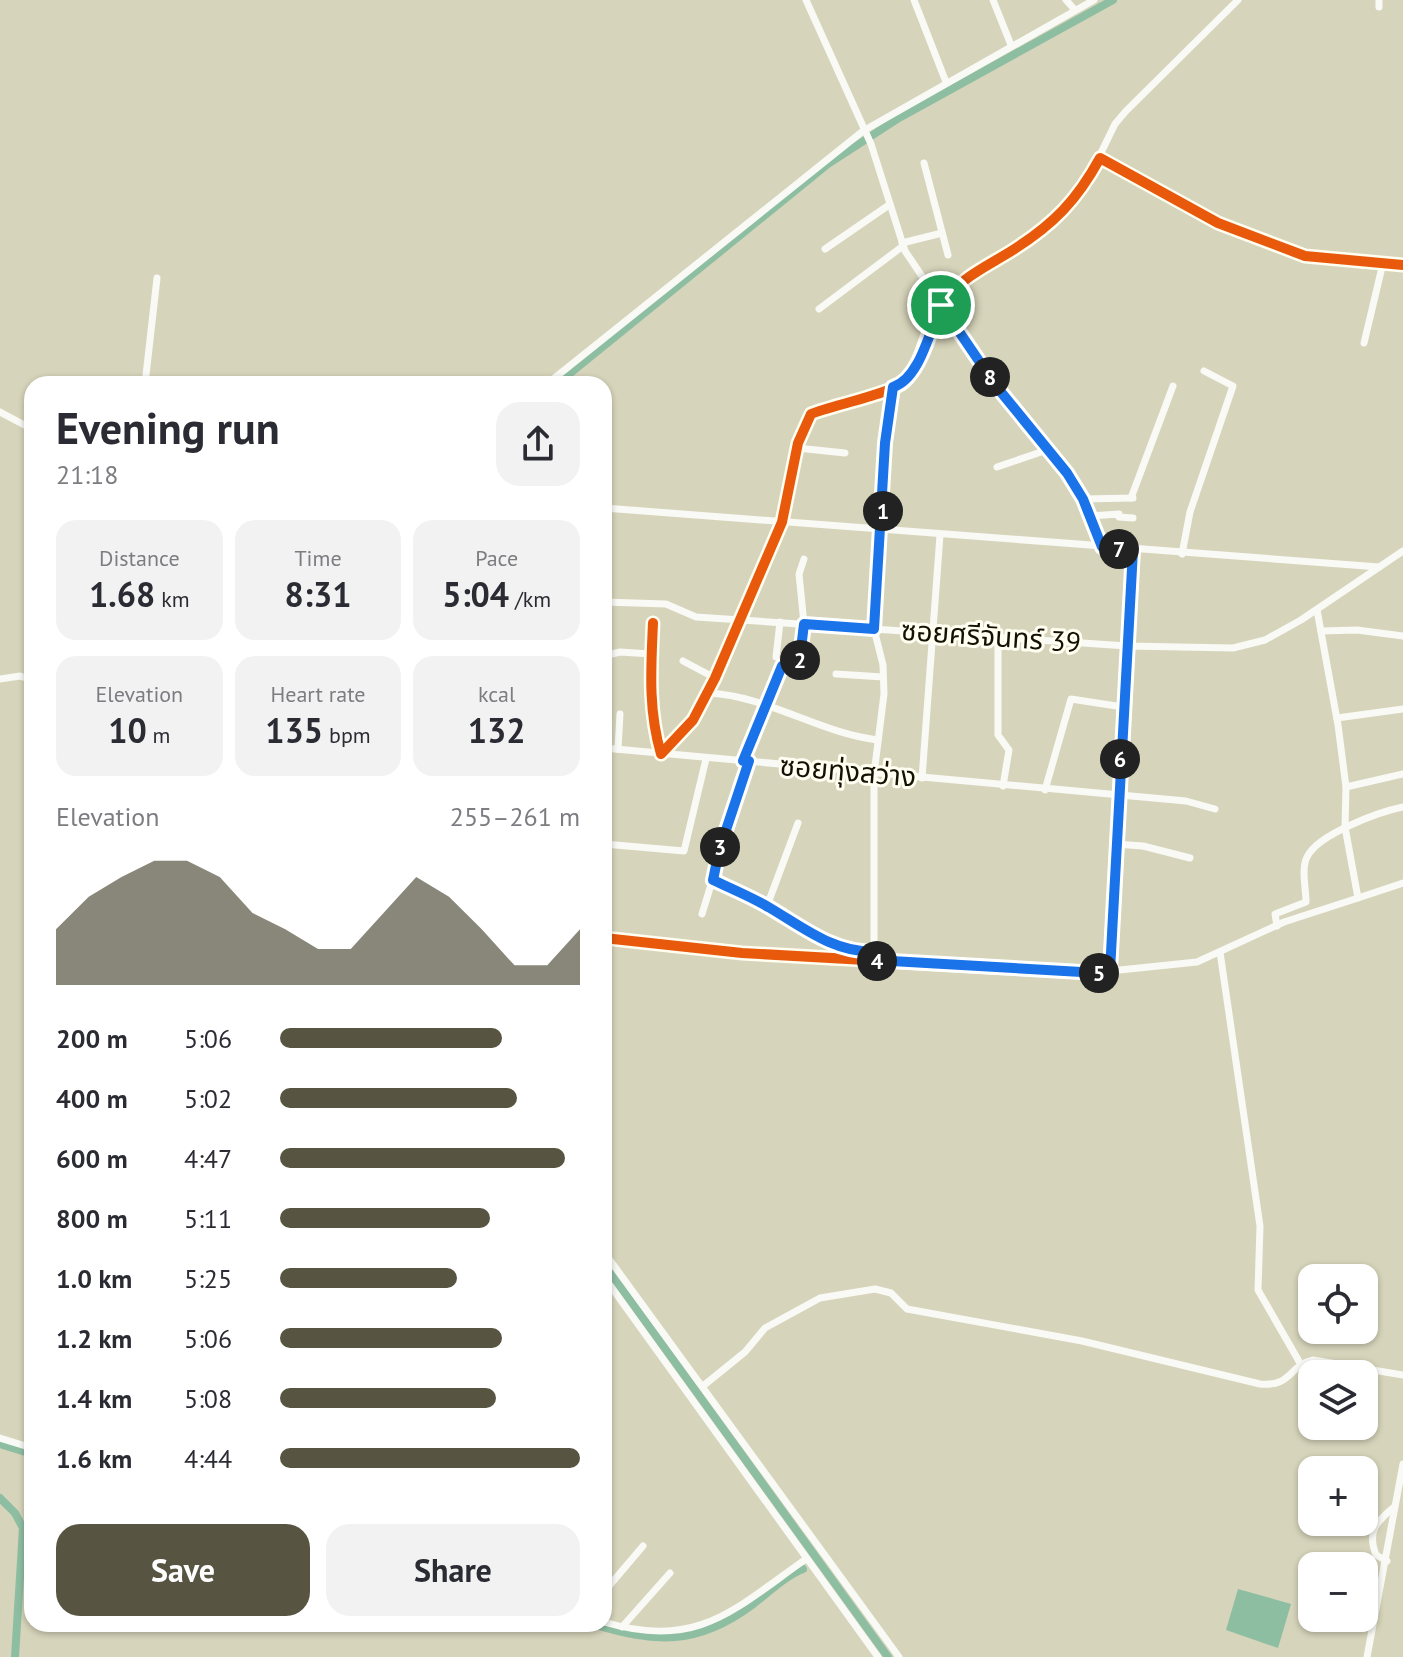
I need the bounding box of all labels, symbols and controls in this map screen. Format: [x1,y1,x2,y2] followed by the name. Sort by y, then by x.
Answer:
[907,271,975,339] pin
[919,283,963,327] icon: arrive
[970,357,1010,397] pin: 8
[984,363,996,391] text: 8
[56,399,280,456] text: Evening run
[496,402,580,486] button: share
[56,458,118,491] text: 21:18
[863,491,903,531] pin: 1
[877,497,889,525] text: 1
[1099,529,1139,569] pin: 7
[1113,535,1125,563] text: 7
[99,544,180,572] text: Distance
[294,544,342,572] text: Time
[475,544,518,572] text: Pace
[89,572,155,616] text: 1.68
[285,572,351,616] text: 8:31
[442,572,509,616] text: 5:04
[155,585,190,613] text: km
[509,585,551,613] text: /km
[900,611,1082,660] street label: ซอยศรีจันทร์ 39
[780,640,820,680] pin: 2
[794,646,806,674] text: 2
[96,680,183,708] text: Elevation
[270,680,366,708] text: Heart rate
[478,680,515,708] text: kcal
[108,708,147,752] text: 10
[265,708,323,752] text: 135
[468,708,526,752] text: 132
[147,721,170,749] text: m
[323,721,371,749] text: bpm
[1100,739,1140,779] pin: 6
[1114,745,1126,773] text: 6
[778,746,918,795] street label: ซอยทุ่งสว่าง
[56,800,160,833] text: Elevation
[450,800,580,833] text: 255–261 m
[700,827,740,867] pin: 3
[714,833,726,861] text: 3
[857,941,897,981] pin: 4
[871,947,883,975] text: 4
[1079,953,1119,993] pin: 5
[1093,959,1105,987] text: 5
[56,1022,128,1055] text: 200 m
[184,1022,232,1055] text: 5:06
[56,1082,128,1115] text: 400 m
[184,1082,232,1115] text: 5:02
[56,1142,128,1175] text: 600 m
[184,1142,232,1175] text: 4:47
[56,1202,128,1235] text: 800 m
[184,1202,232,1235] text: 5:11
[56,1262,132,1295] text: 1.0 km
[184,1262,232,1295] text: 5:25
[1298,1264,1378,1632] map controls
[1298,1264,1378,1344] button: locate
[56,1322,132,1355] text: 1.2 km
[184,1322,232,1355] text: 5:06
[1298,1360,1378,1440] button: layers
[56,1382,132,1415] text: 1.4 km
[184,1382,232,1415] text: 5:08
[56,1442,132,1475] text: 1.6 km
[184,1442,232,1475] text: 4:44
[1298,1456,1378,1536] button: +
[56,1524,310,1616] button: Save
[326,1524,580,1616] button: Share
[1298,1552,1378,1632] button: −

